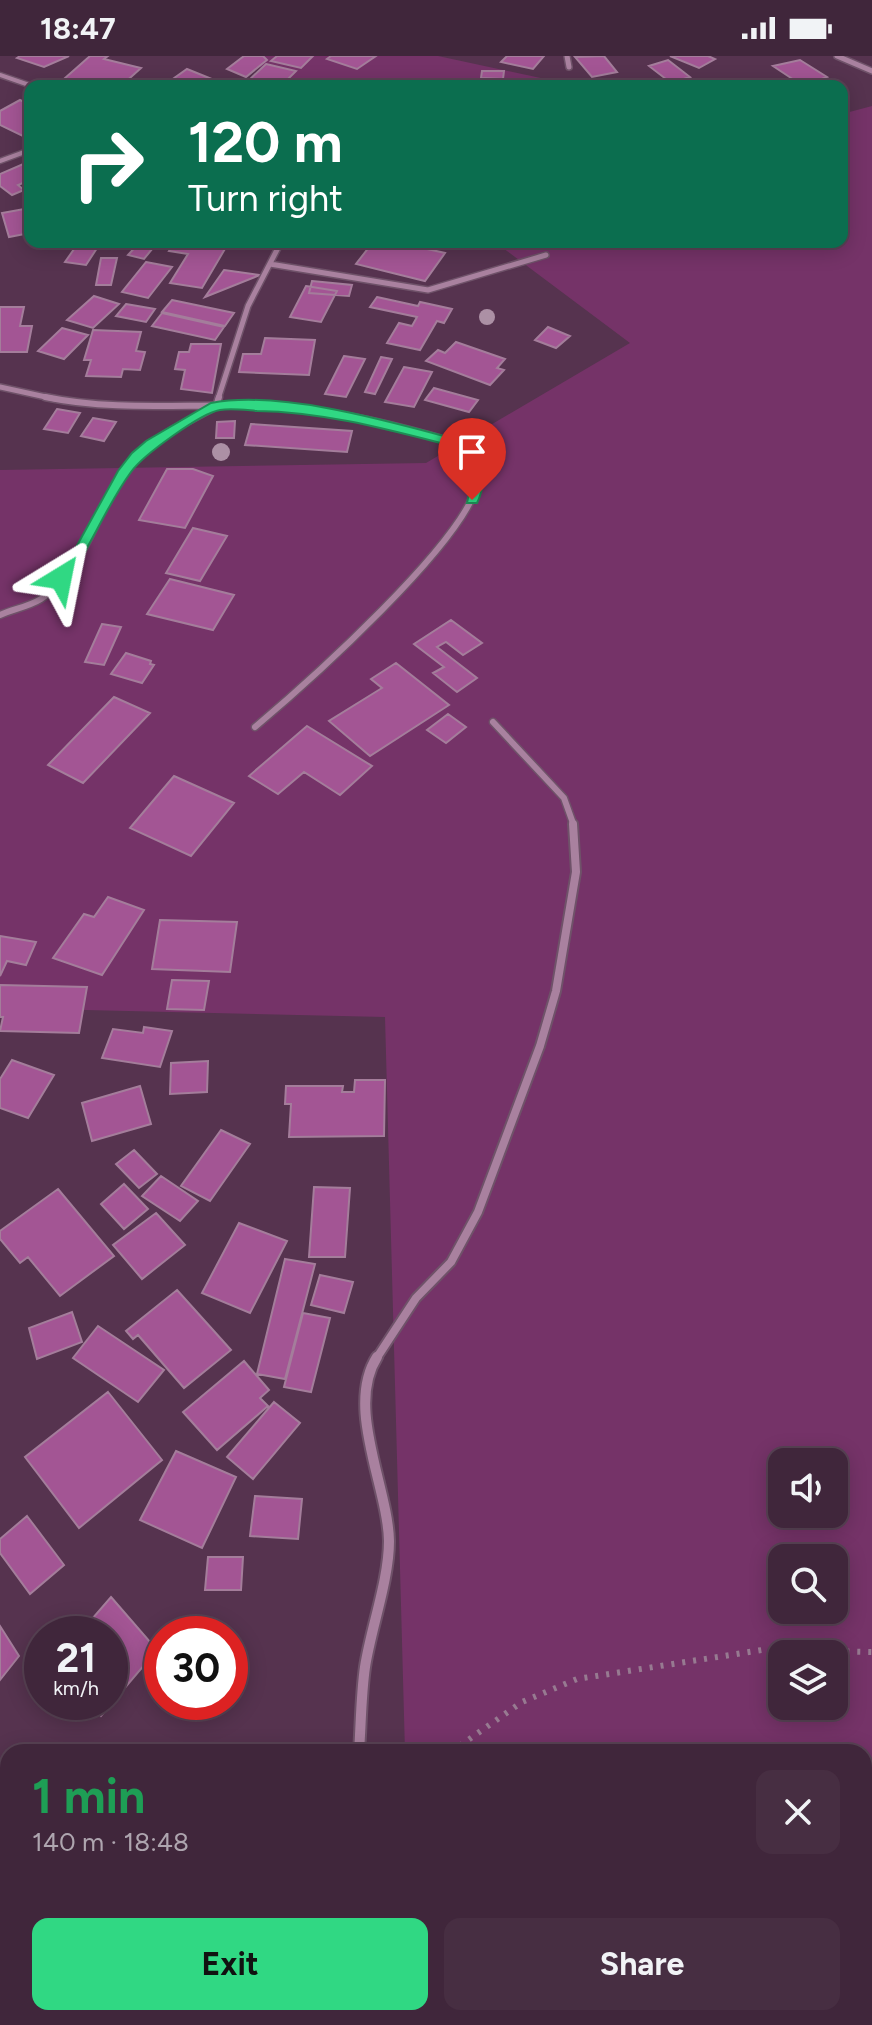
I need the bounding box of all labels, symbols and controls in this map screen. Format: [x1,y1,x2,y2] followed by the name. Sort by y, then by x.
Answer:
[40,10,116,47] text: 18:47
[188,109,343,176] text: 120 m
[56,112,160,216] icon: right
[188,177,343,220] text: Turn right
[438,418,506,500] pin
[450,430,494,474] icon: arrive
[19.0,536,103.0,620] position arrow
[768,1448,848,1720] map controls
[768,1448,848,1528] button: sound
[768,1544,848,1624] button: search
[144,1616,248,1720] speed limit sign: 30
[56,1634,96,1682] text: 21
[768,1640,848,1720] button: layers
[53,1676,99,1700] text: km/h
[32,1767,145,1825] text: 1 min
[756,1770,840,1854] button: close
[32,1826,189,1858] text: 140 m · 18:48
[32,1918,428,2010] button: Exit
[444,1918,840,2010] button: Share

